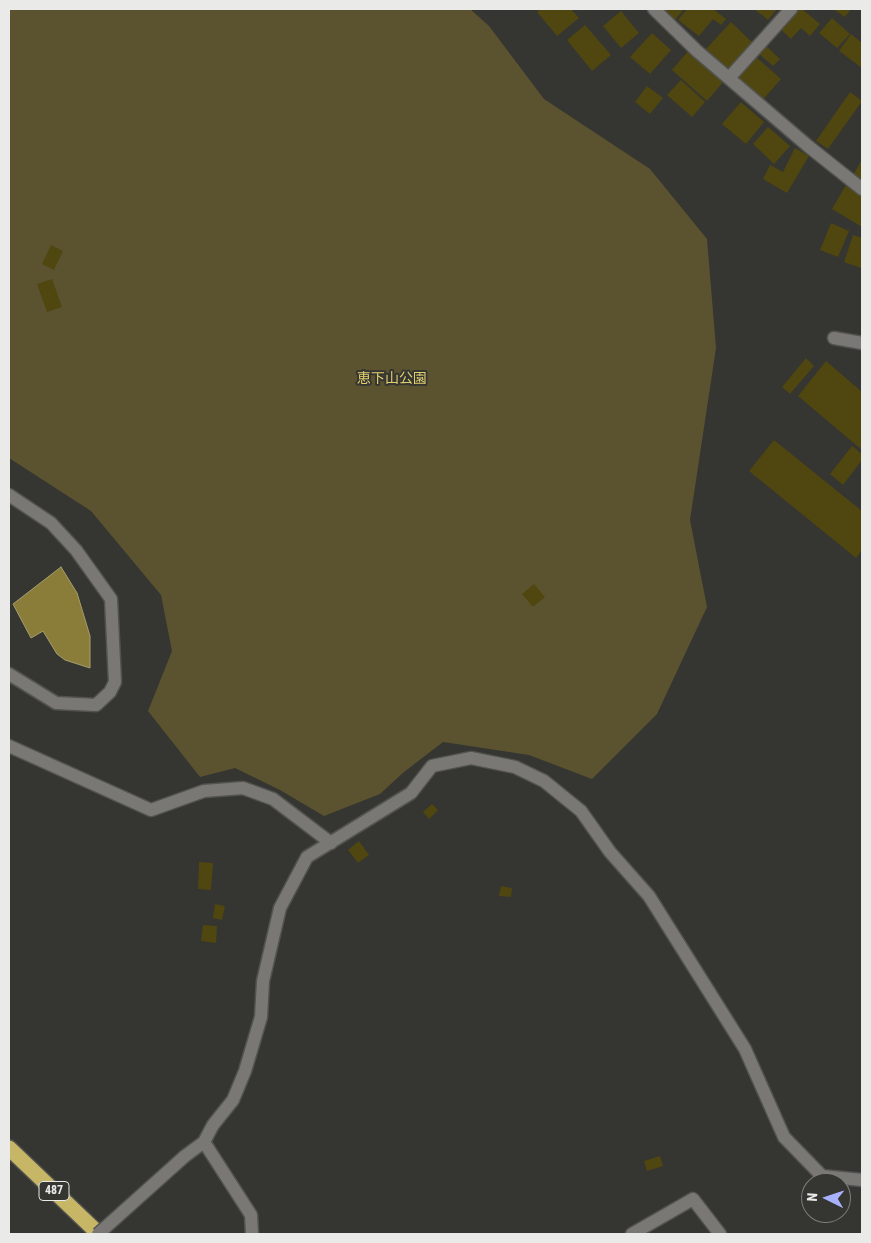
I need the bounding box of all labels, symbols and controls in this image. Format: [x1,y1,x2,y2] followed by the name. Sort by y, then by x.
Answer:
[357,371,427,387] park label: 恵下山公園
[801,1173,851,1223] north arrow
[39,1182,69,1200] road number: 487
[804,1192,820,1202] text: N

